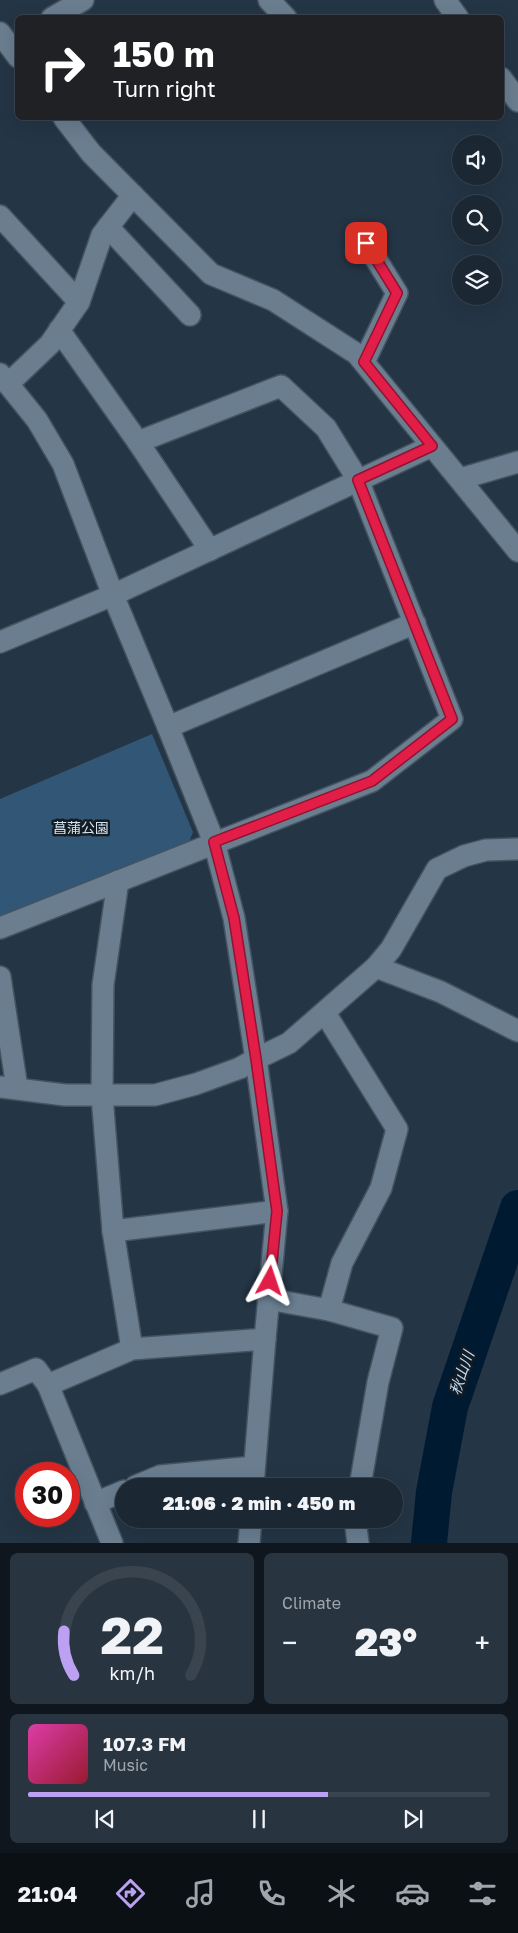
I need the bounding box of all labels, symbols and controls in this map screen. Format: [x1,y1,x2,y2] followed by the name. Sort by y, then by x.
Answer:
[113,33,215,75] text: 150 m
[30,35,95,100] icon: right
[113,75,216,102] text: Turn right
[452,135,502,305] map controls
[452,135,502,185] button: sound
[452,195,502,245] button: search
[345,222,387,264] pin
[352,229,380,257] icon: arrive
[452,255,502,305] button: layers
[53,819,109,836] park label: 菖蒲公園
[243,1254,295,1306] position arrow
[445,1347,478,1397] water label: 秋山川
[15,1462,80,1527] speed limit sign: 30
[163,1491,355,1514] text: 21:06 · 2 min · 450 m
[282,1593,341,1613] text: Climate
[100,1603,164,1665] text: 22
[355,1619,417,1664] text: 23°
[282,1626,297,1659] text: −
[475,1626,490,1659] text: +
[109,1662,155,1684] text: km/h
[103,1732,186,1755] text: 107.3 FM
[103,1755,148,1775] text: Music
[91,1805,119,1833] icon: previous
[245,1805,273,1833] icon: pause
[399,1805,427,1833] icon: next
[113,1876,148,1911] icon: directions
[183,1876,218,1911] icon: music
[254,1876,289,1911] icon: phone
[324,1876,359,1911] icon: climate
[395,1876,430,1911] icon: car
[465,1876,500,1911] icon: filters
[18,1880,78,1907] text: 21:04

